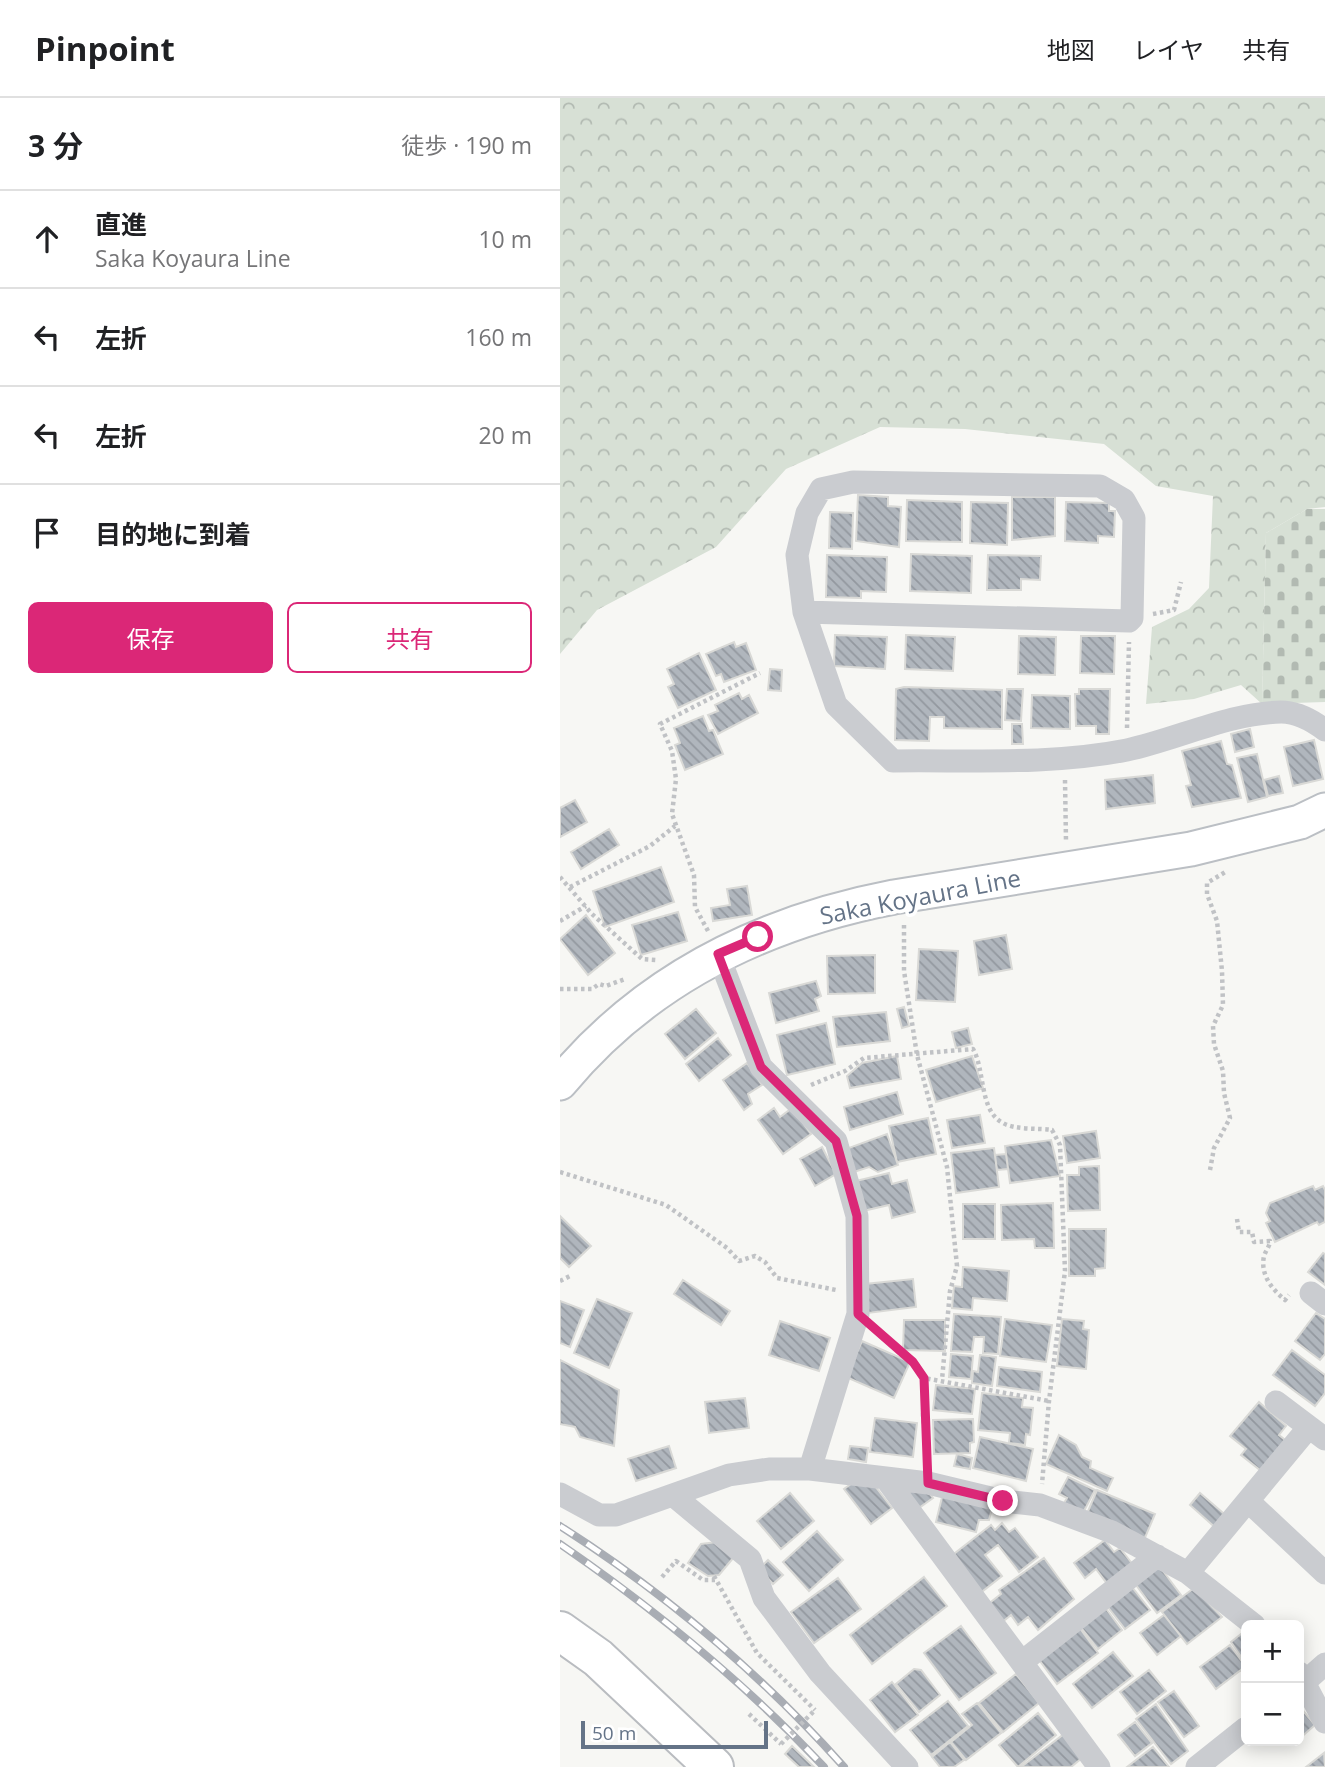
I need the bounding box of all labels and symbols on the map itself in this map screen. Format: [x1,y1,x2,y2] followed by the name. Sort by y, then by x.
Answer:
[817,860,1023,932] street label: Saka Koyaura Line
[742,921,773,952] route start
[987,1485,1018,1516] route end
[581,1718,768,1750] scale bar

